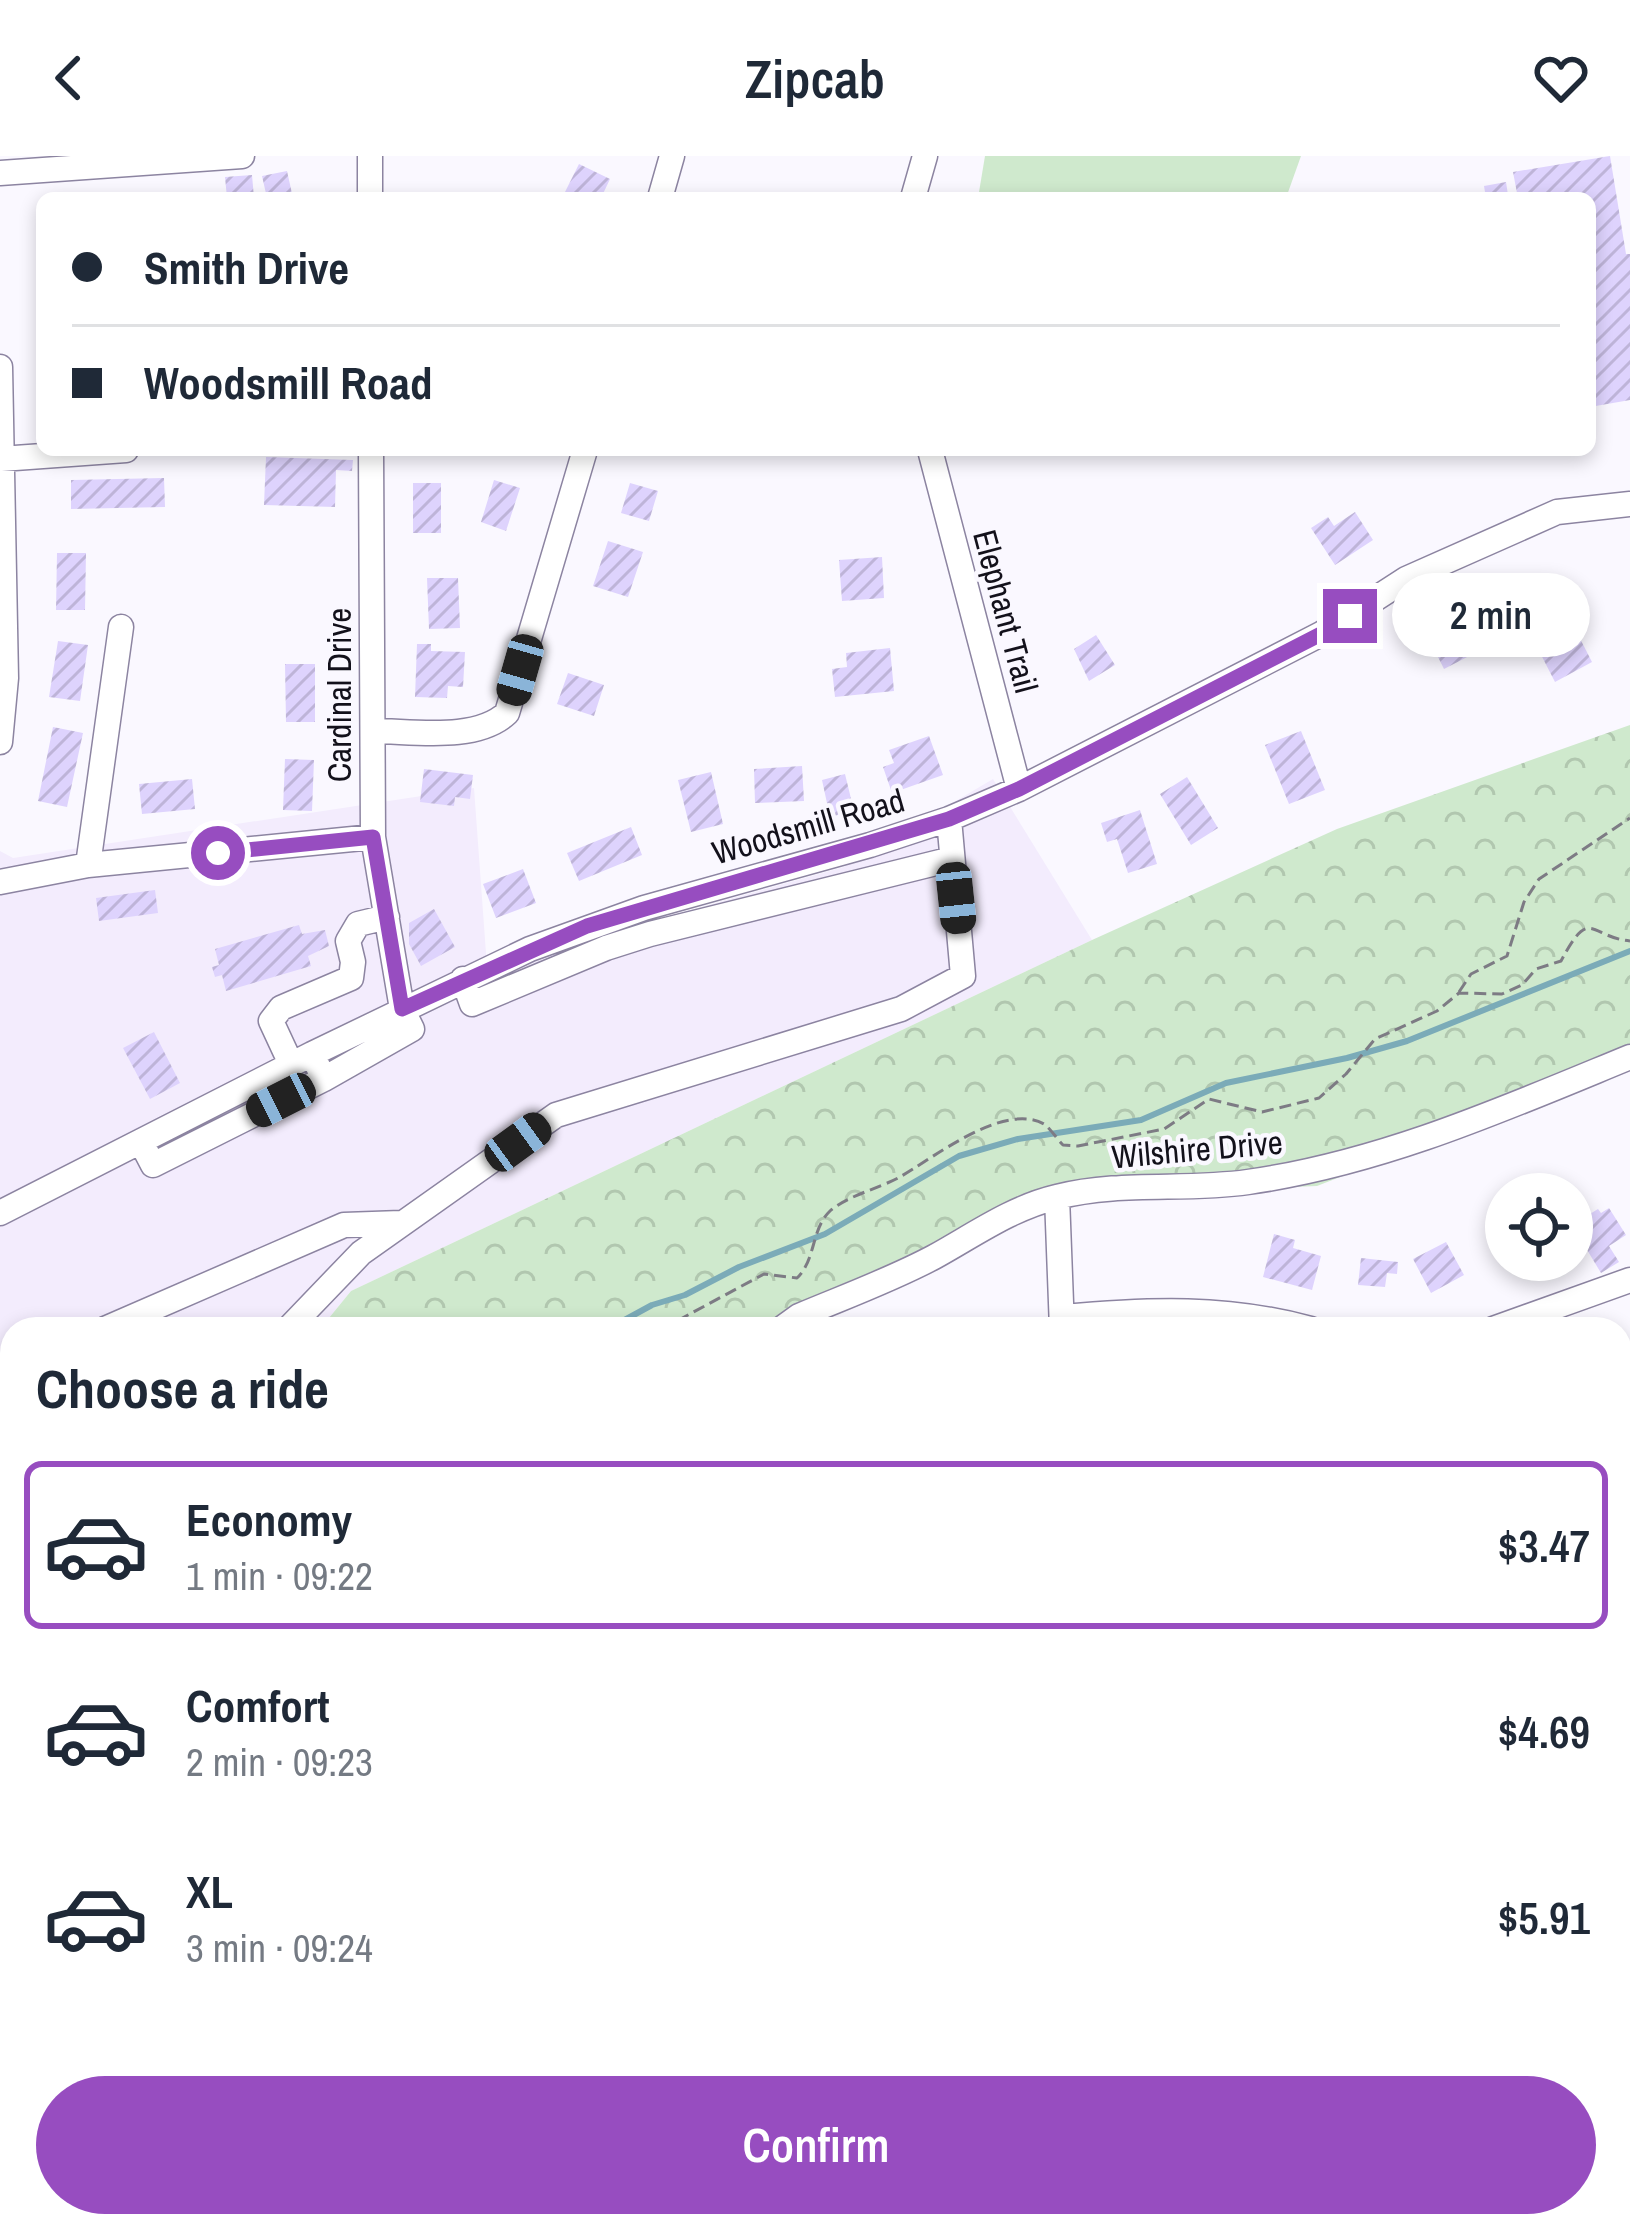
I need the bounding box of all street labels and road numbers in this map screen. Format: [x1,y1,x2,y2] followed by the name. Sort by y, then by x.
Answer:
[963,525,1049,697] street label: Elephant Trail
[317,608,361,782] street label: Cardinal Drive
[707,778,909,874] street label: Woodsmill Road
[1110,1120,1284,1178] street label: Wilshire Drive

